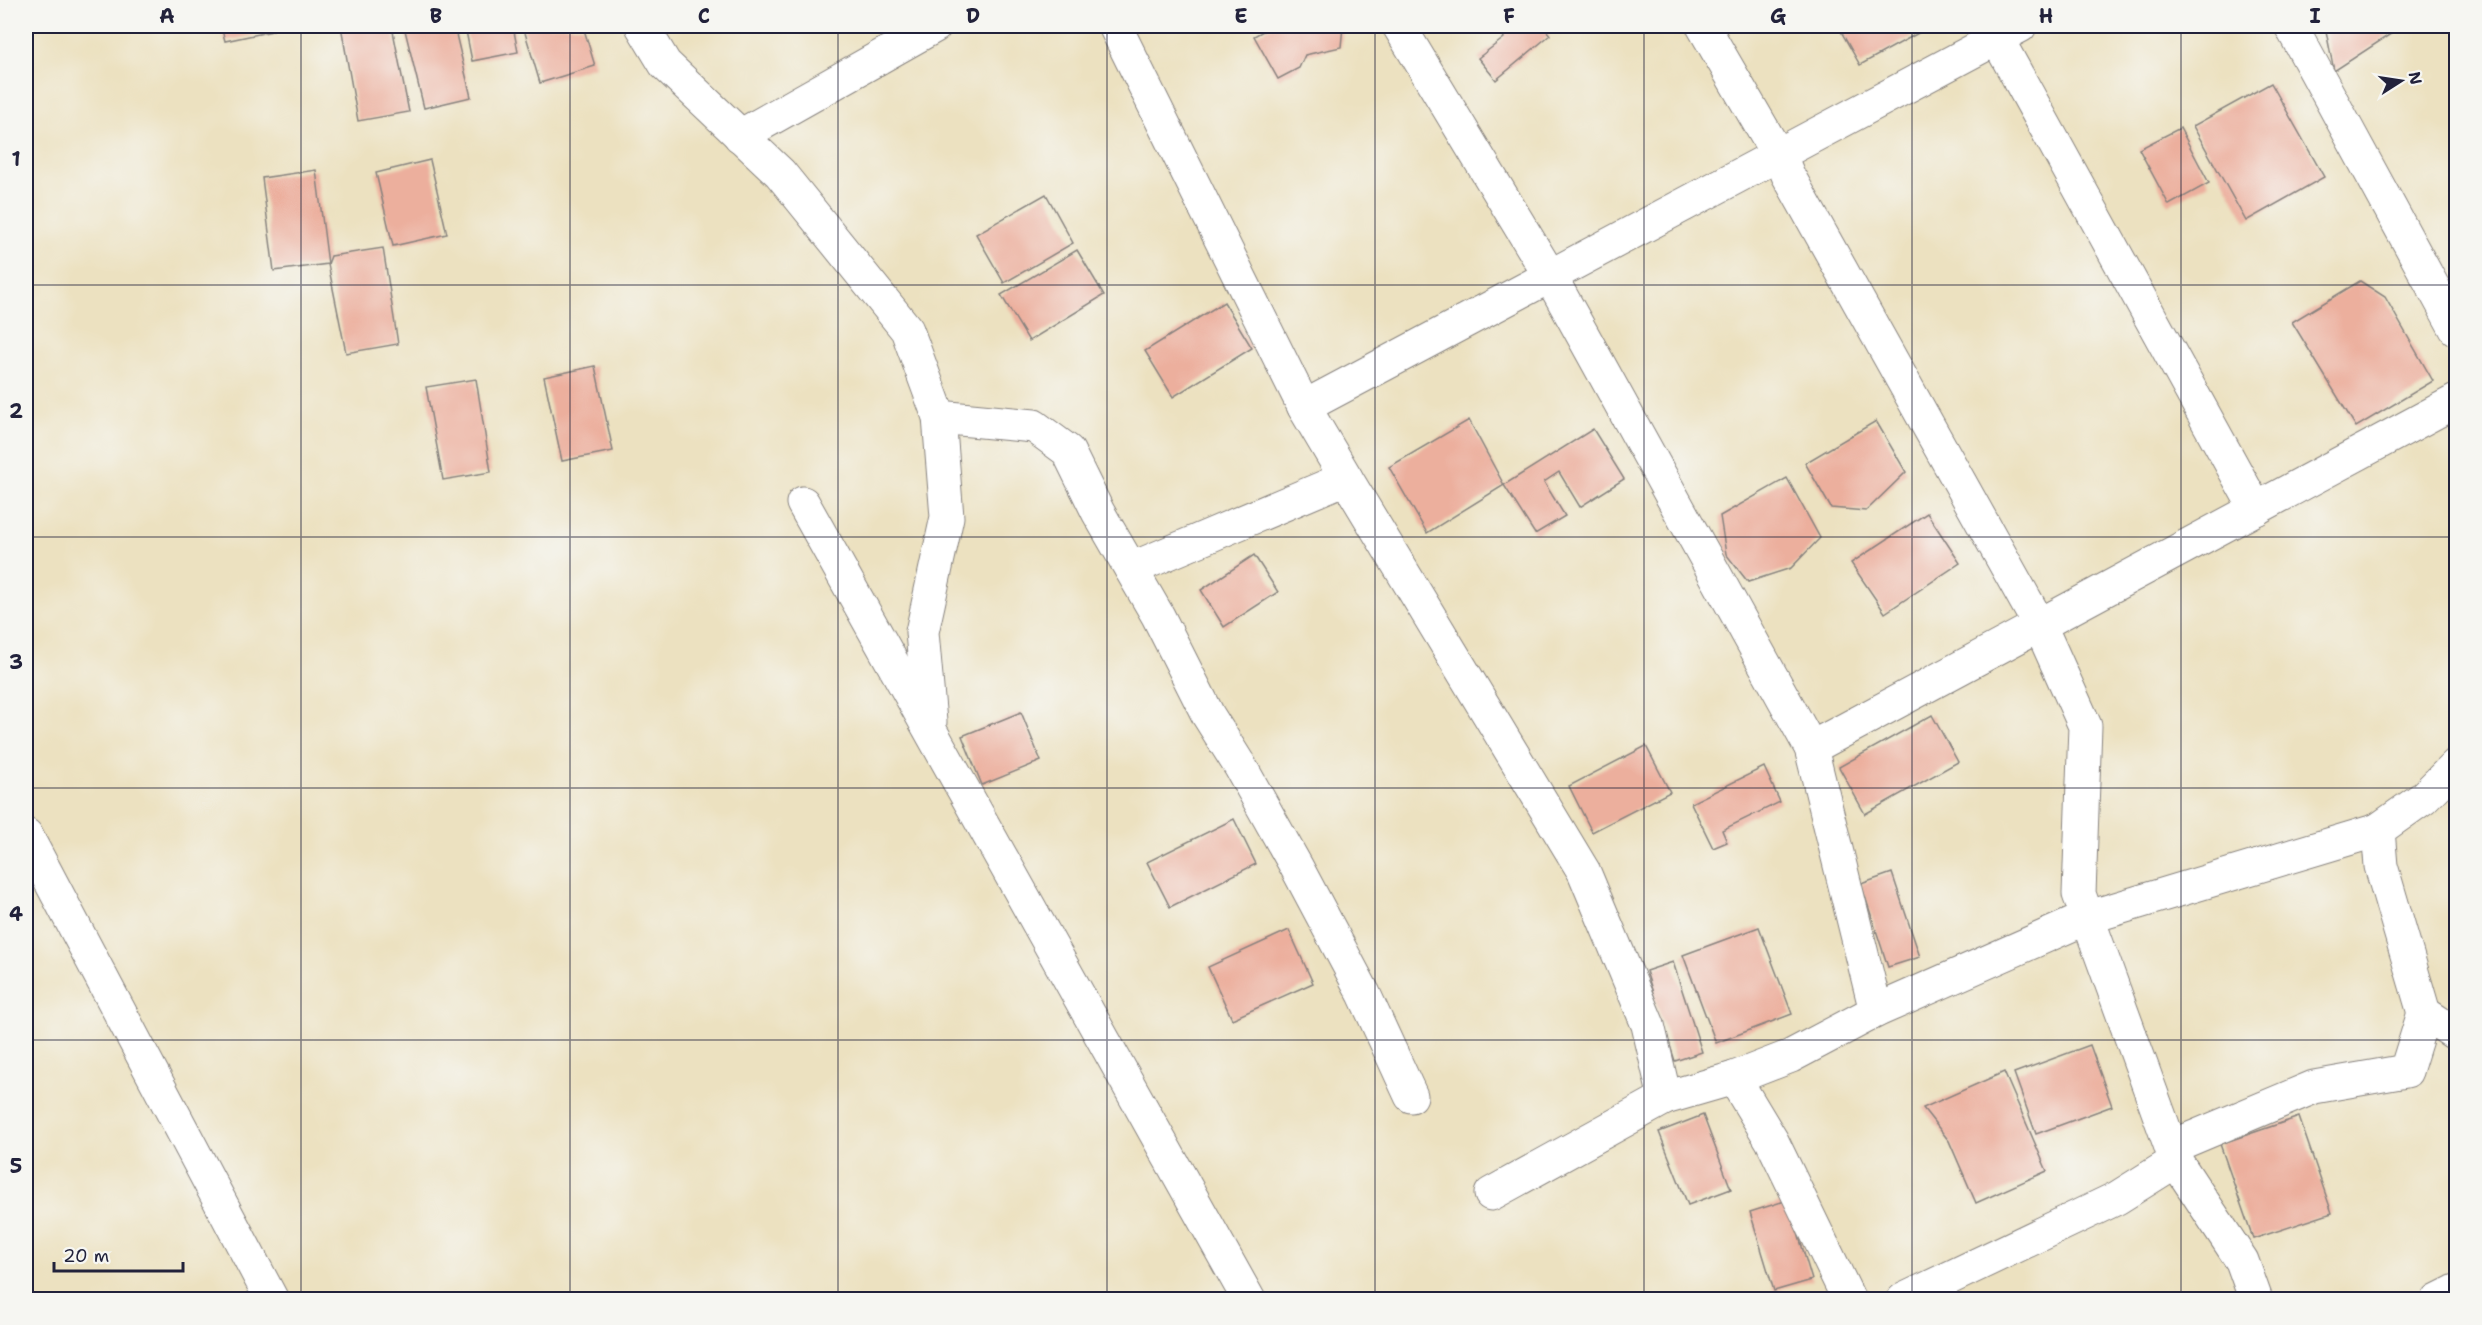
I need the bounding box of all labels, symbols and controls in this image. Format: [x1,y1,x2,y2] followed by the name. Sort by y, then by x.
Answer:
[159,3,175,29] text: A
[430,3,442,29] text: B
[698,3,710,29] text: C
[966,3,980,29] text: D
[1234,3,1248,29] text: E
[1503,3,1515,29] text: F
[1770,3,1786,29] text: G
[2039,3,2053,29] text: H
[2309,3,2321,29] text: I
[2371,51,2431,111] north arrow
[2404,70,2427,86] text: N
[11,146,21,172] text: 1
[9,398,23,424] text: 2
[9,649,23,675] text: 3
[9,901,23,927] text: 4
[10,1153,22,1179] text: 5
[54,1235,183,1273] scale bar
[63,1244,109,1268] text: 20 m

